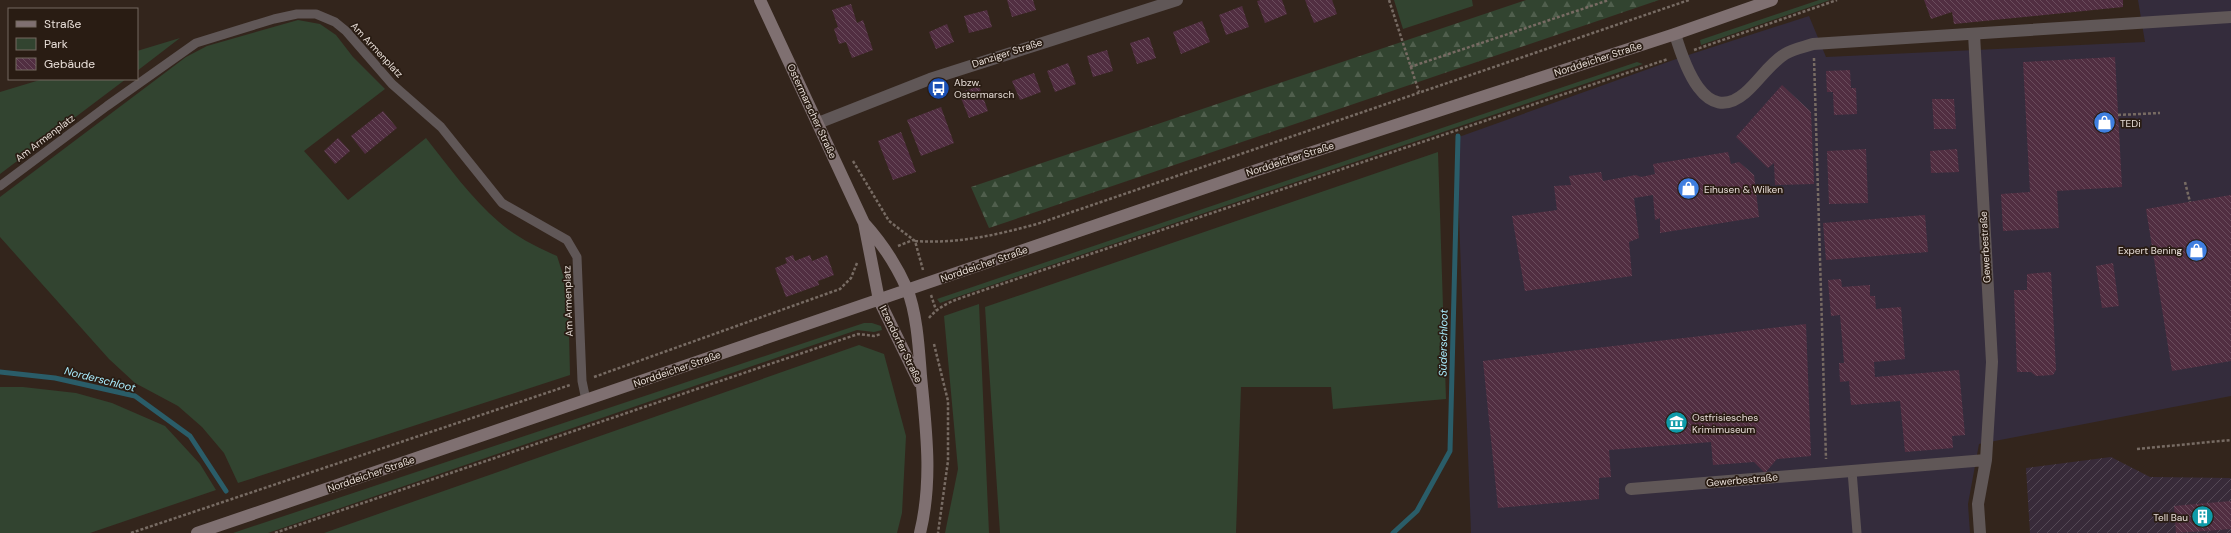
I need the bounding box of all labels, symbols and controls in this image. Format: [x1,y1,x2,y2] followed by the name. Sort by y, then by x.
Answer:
[8,8,138,80] legend
[44,16,81,32] text: Straße
[348,20,406,81] street label: Am Armenplatz
[970,35,1044,71] street label: Danziger Straße
[44,36,68,52] text: Park
[1552,39,1644,79] street label: Norddeicher Straße
[44,56,95,72] text: Gebäude
[784,61,840,161] street label: Ostermarscher Straße
[926,75,952,101] bus stop icon: Abzw. Ostermarsch
[954,76,1014,101] place label: Abzw. Ostermarsch
[2091,110,2117,136] shop icon: TEDi
[13,111,78,165] street label: Am Armenplatz
[2120,117,2141,130] place label: TEDi
[1244,139,1336,179] street label: Norddeicher Straße
[1675,176,1701,202] shop icon: Eihusen & Wilken
[1704,183,1783,196] place label: Eihusen & Wilken
[1977,210,1993,283] street label: Gewerbestraße
[2184,237,2210,263] shop icon: Expert Bening
[939,243,1030,285] street label: Norddeicher Straße
[2118,244,2182,257] place label: Expert Bening
[560,265,576,337] street label: Am Armenplatz
[877,303,925,385] street label: Itzendorfer Straße
[1435,308,1451,377] water label: Süderschloot
[632,348,723,390] street label: Norddeicher Straße
[63,363,138,395] water label: Norderschloot
[1664,410,1690,436] museum icon: Ostfrisiesches Krimimuseum
[1692,411,1758,436] place label: Ostfrisiesches Krimimuseum
[326,453,417,495] street label: Norddeicher Straße
[1706,470,1779,490] street label: Gewerbestraße
[2190,504,2216,530] building icon: Tell Bau
[2153,511,2188,524] place label: Tell Bau

